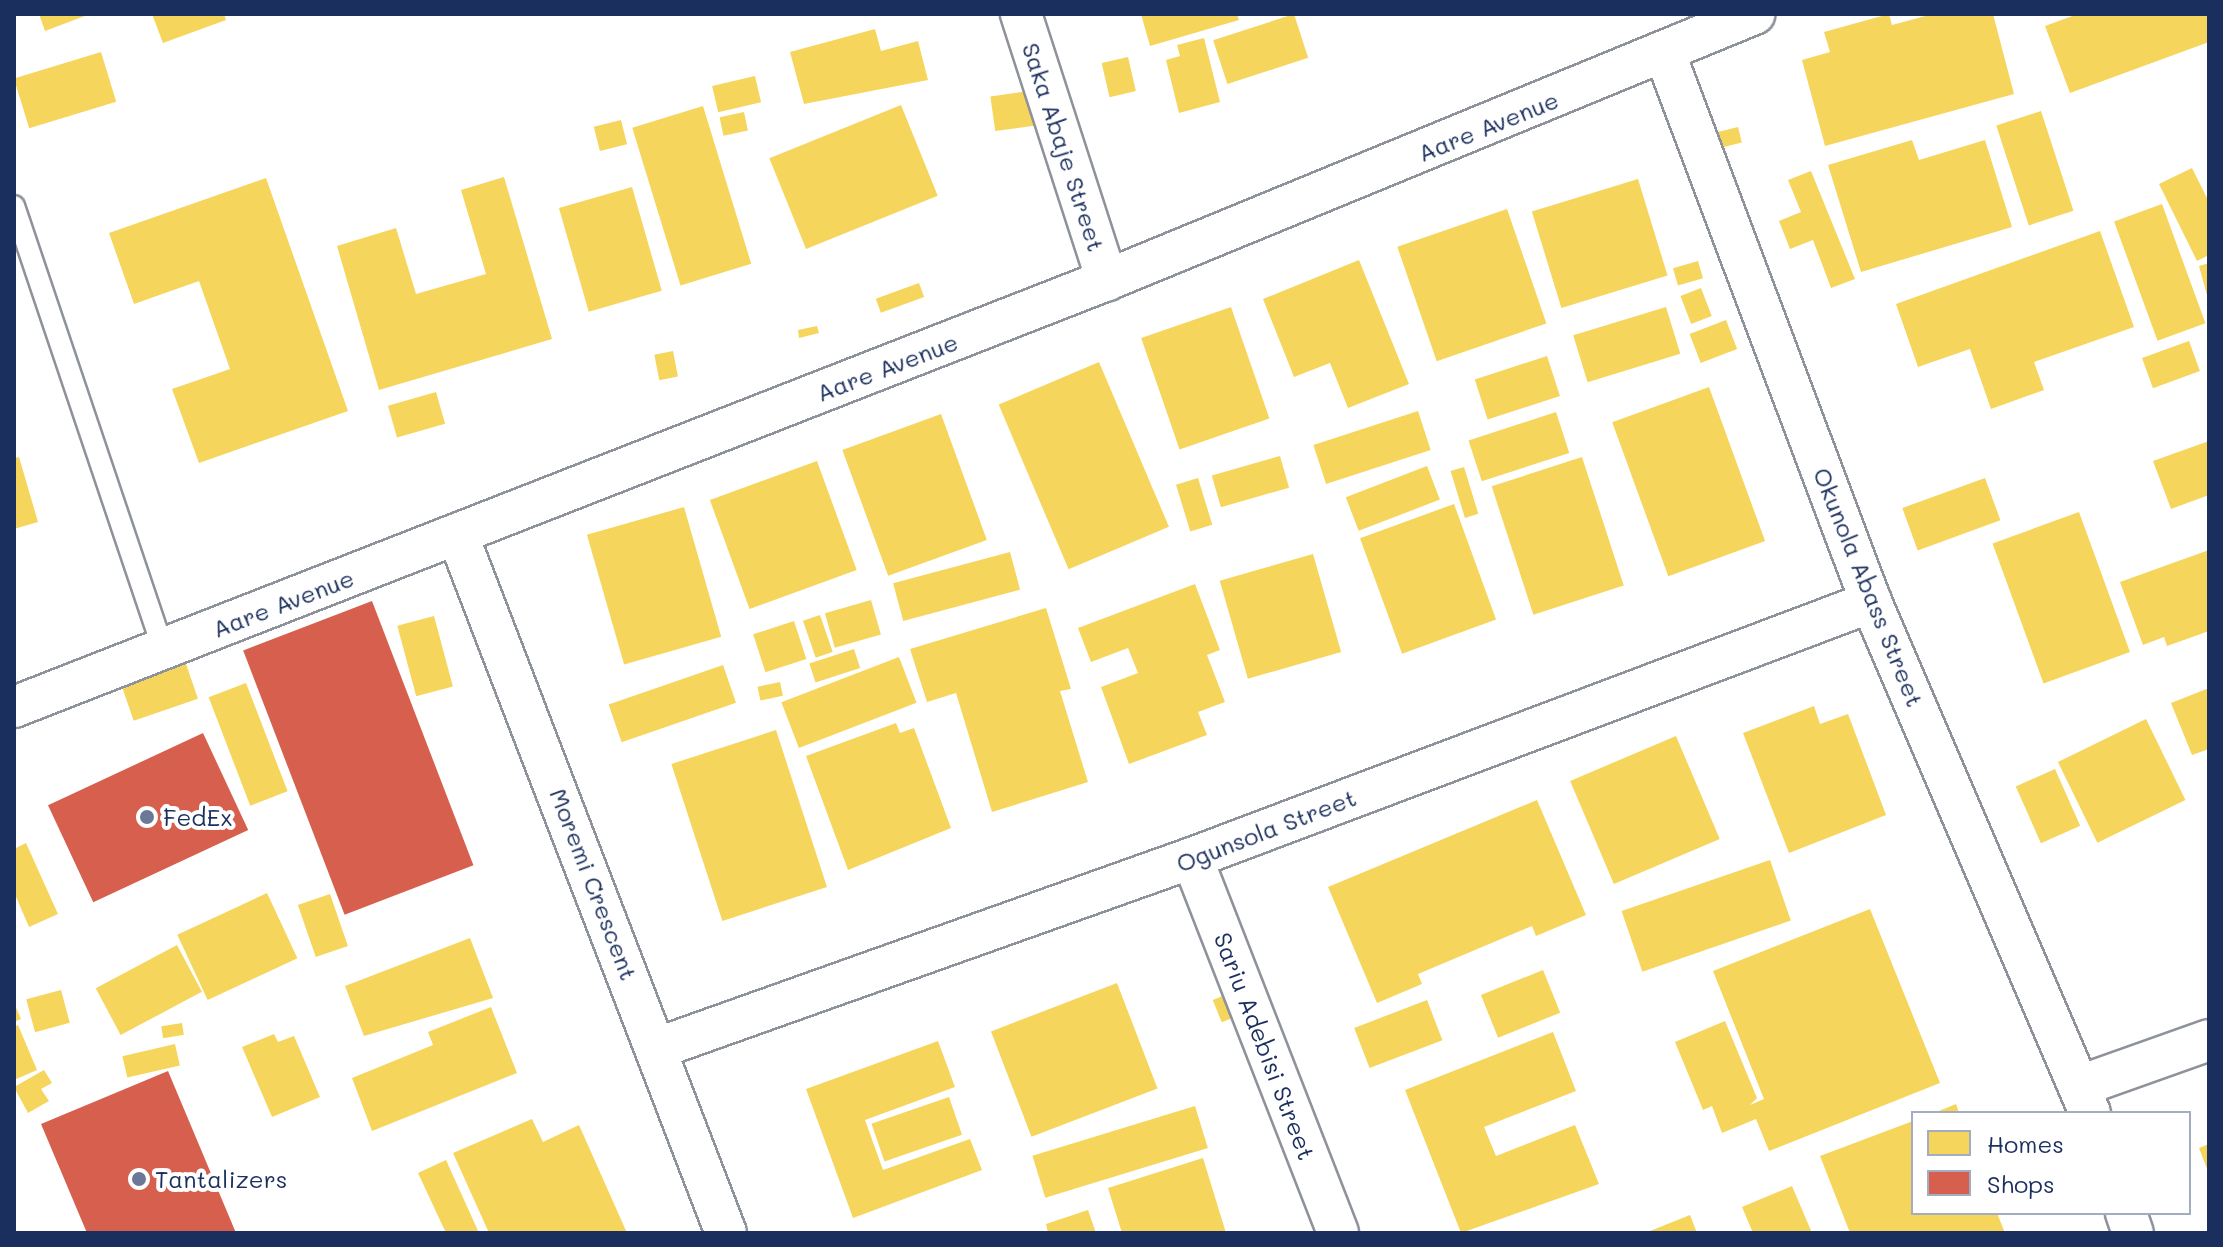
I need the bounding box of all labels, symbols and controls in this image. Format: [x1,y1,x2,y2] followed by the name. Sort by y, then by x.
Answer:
[1017,39,1111,255] street label: Saka Abaje Street
[1413,85,1563,167] street label: Aare Avenue
[812,327,962,407] street label: Aare Avenue
[1808,463,1930,711] street label: Okunola Abass Street
[208,563,358,643] street label: Aare Avenue
[1172,782,1360,878] street label: Ogunsola Street
[544,784,644,984] street label: Moremi Crescent
[163,803,232,831] place label: FedEx
[138,808,156,826] marker: FedEx
[1208,928,1322,1164] street label: Sariu Adebisi Street
[1911,1111,2191,1215] legend
[1987,1128,2064,1159] text: Homes
[155,1165,287,1193] place label: Tantalizers
[1987,1168,2055,1199] text: Shops
[130,1170,148,1188] marker: Tantalizers

